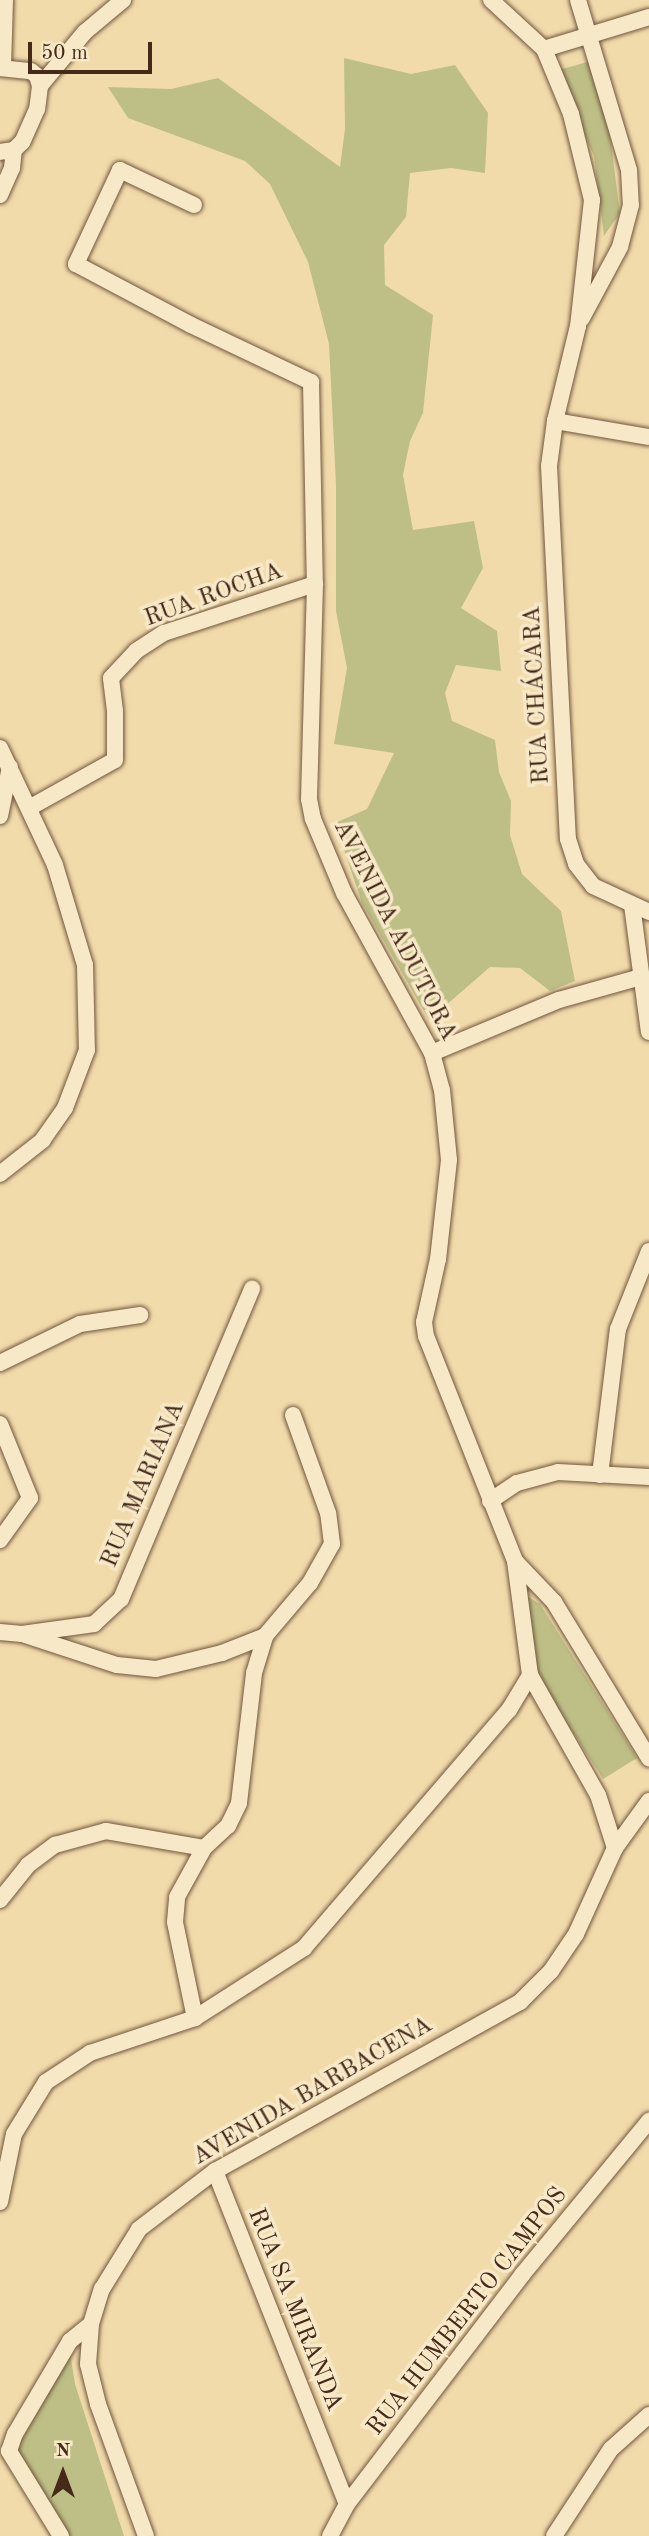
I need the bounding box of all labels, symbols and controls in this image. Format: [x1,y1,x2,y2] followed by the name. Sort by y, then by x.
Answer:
[32,28,156,72] scale bar
[41,43,88,64] text: 50 m
[141,558,287,634] street label: RUA ROCHA
[519,605,557,785] street label: RUA CHÁCARA
[326,816,462,1046] street label: AVENIDA ADUTORA
[96,1398,192,1572] street label: RUA MARIANA
[188,2011,438,2173] street label: AVENIDA BARBACENA
[362,2182,574,2442] street label: RUA HUMBERTO CAMPOS
[240,2204,348,2416] street label: RUA SA MIRANDA
[28,2438,98,2508] north arrow
[56,2442,70,2461] text: N

